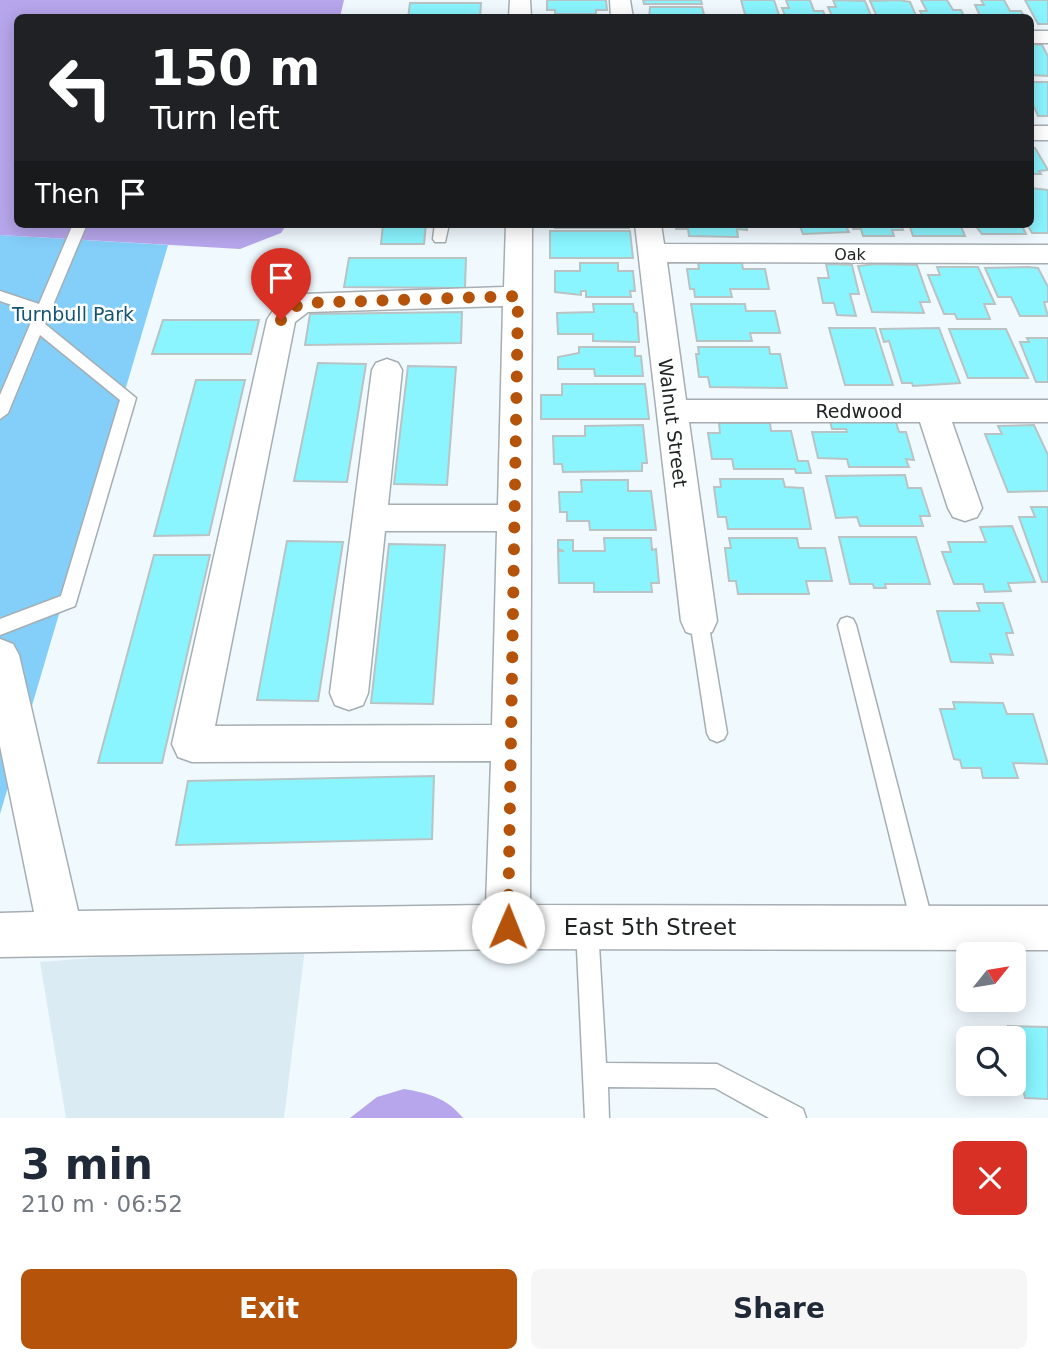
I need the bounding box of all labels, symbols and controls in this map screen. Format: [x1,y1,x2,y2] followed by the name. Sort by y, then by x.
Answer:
[150,40,320,97] text: 150 m
[35,42,126,133] icon: left
[150,99,280,137] text: Turn left
[114,175,152,213] icon: arrive
[35,179,100,209] text: Then
[834,245,867,264] street label: Oak
[251,248,311,320] pin
[262,259,300,297] icon: arrive
[11,303,134,325] park label: Turnbull Park
[654,357,692,489] street label: Walnut Street
[816,400,902,422] street label: Redwood
[471,890,545,964] position arrow
[564,914,736,940] street label: East 5th Street
[956,942,1026,1012] north arrow
[956,942,1026,1096] map controls
[956,1026,1026,1096] button: search
[21,1140,153,1189] text: 3 min
[953,1141,1027,1215] button: close
[21,1191,183,1217] text: 210 m · 06:52
[21,1269,517,1349] button: Exit
[531,1269,1027,1349] button: Share

